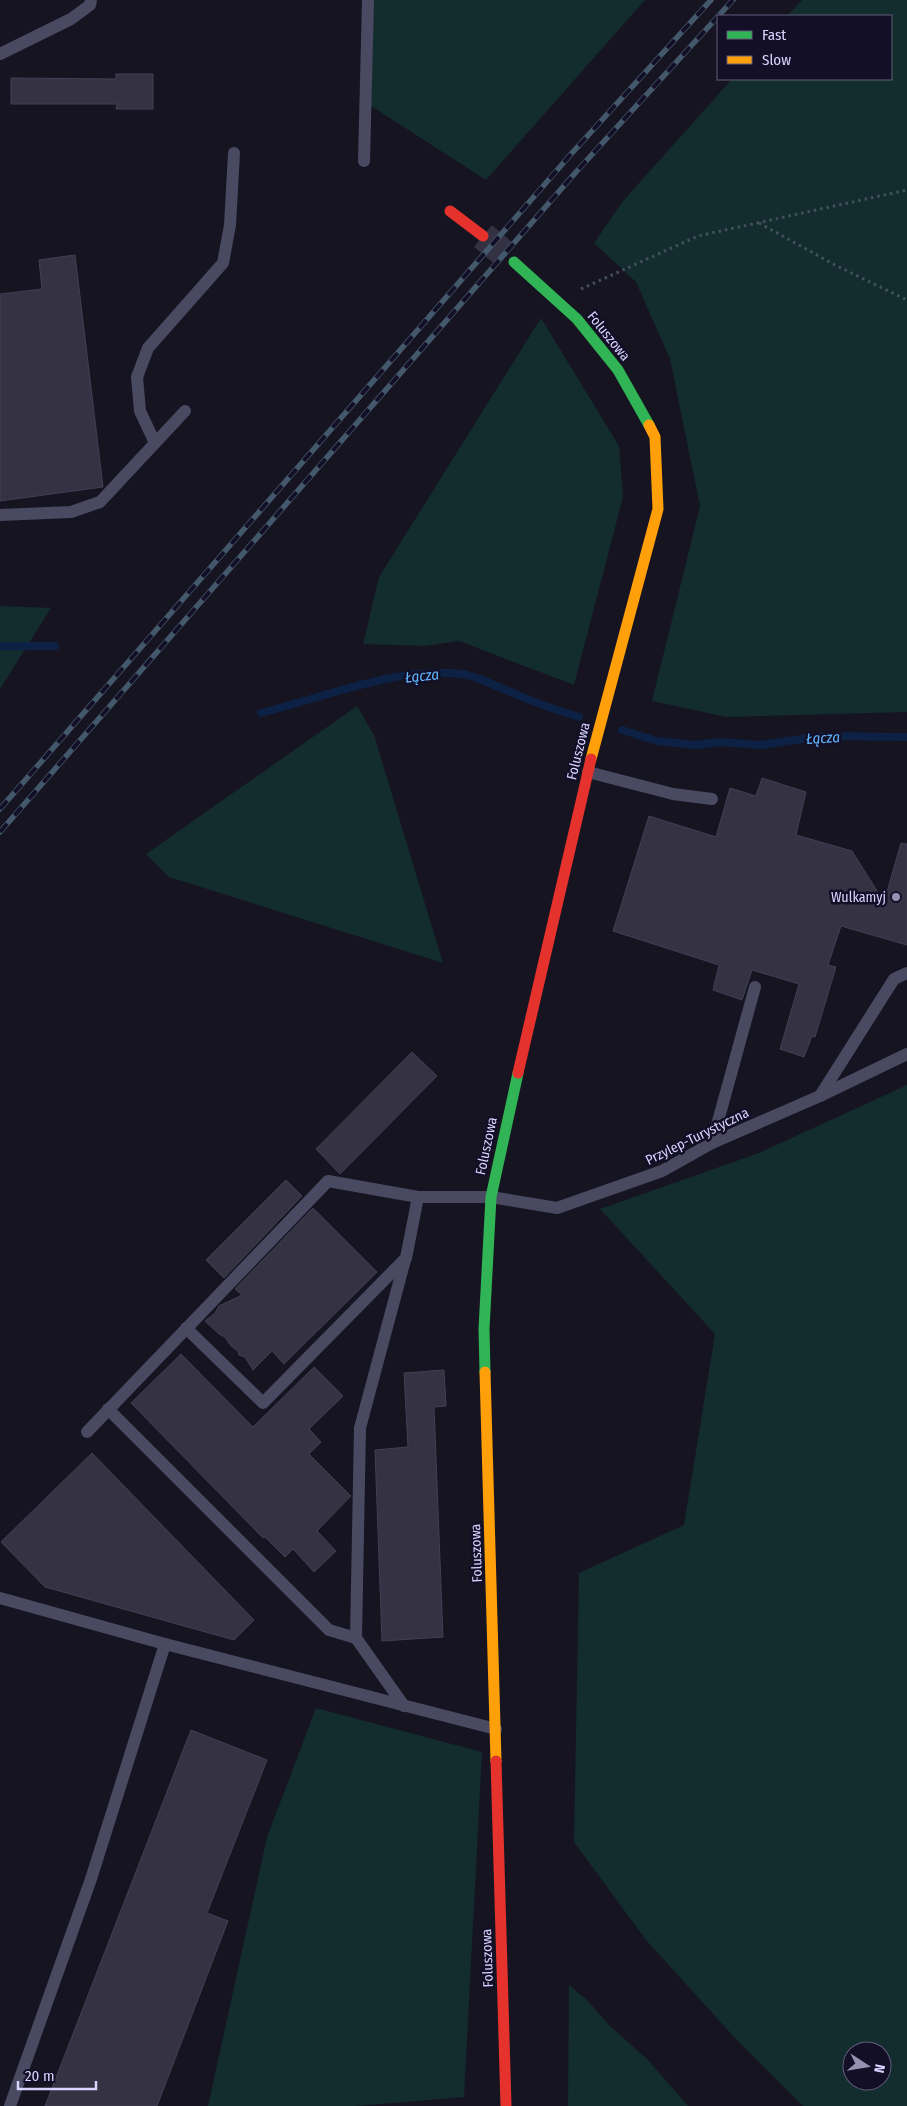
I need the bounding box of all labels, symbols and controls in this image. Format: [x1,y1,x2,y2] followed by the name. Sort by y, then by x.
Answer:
[717,15,892,80] legend
[762,26,786,44] text: Fast
[762,51,791,69] text: Slow
[584,308,634,365] street label: Foluszowa
[404,665,440,687] water label: Łącza
[563,720,594,782] street label: Foluszowa
[805,728,841,748] water label: Łącza
[831,889,886,906] place label: Wulkamyj
[890,891,902,903] marker: Wulkamyj
[643,1104,752,1169] street label: Przylep-Turystyczna
[472,1116,501,1177] street label: Foluszowa
[467,1523,486,1583] street label: Foluszowa
[478,1928,497,1988] street label: Foluszowa
[842,2041,892,2091] north arrow
[18,2058,95,2090] scale bar
[870,2063,888,2074] text: N
[25,2067,55,2085] text: 20 m

